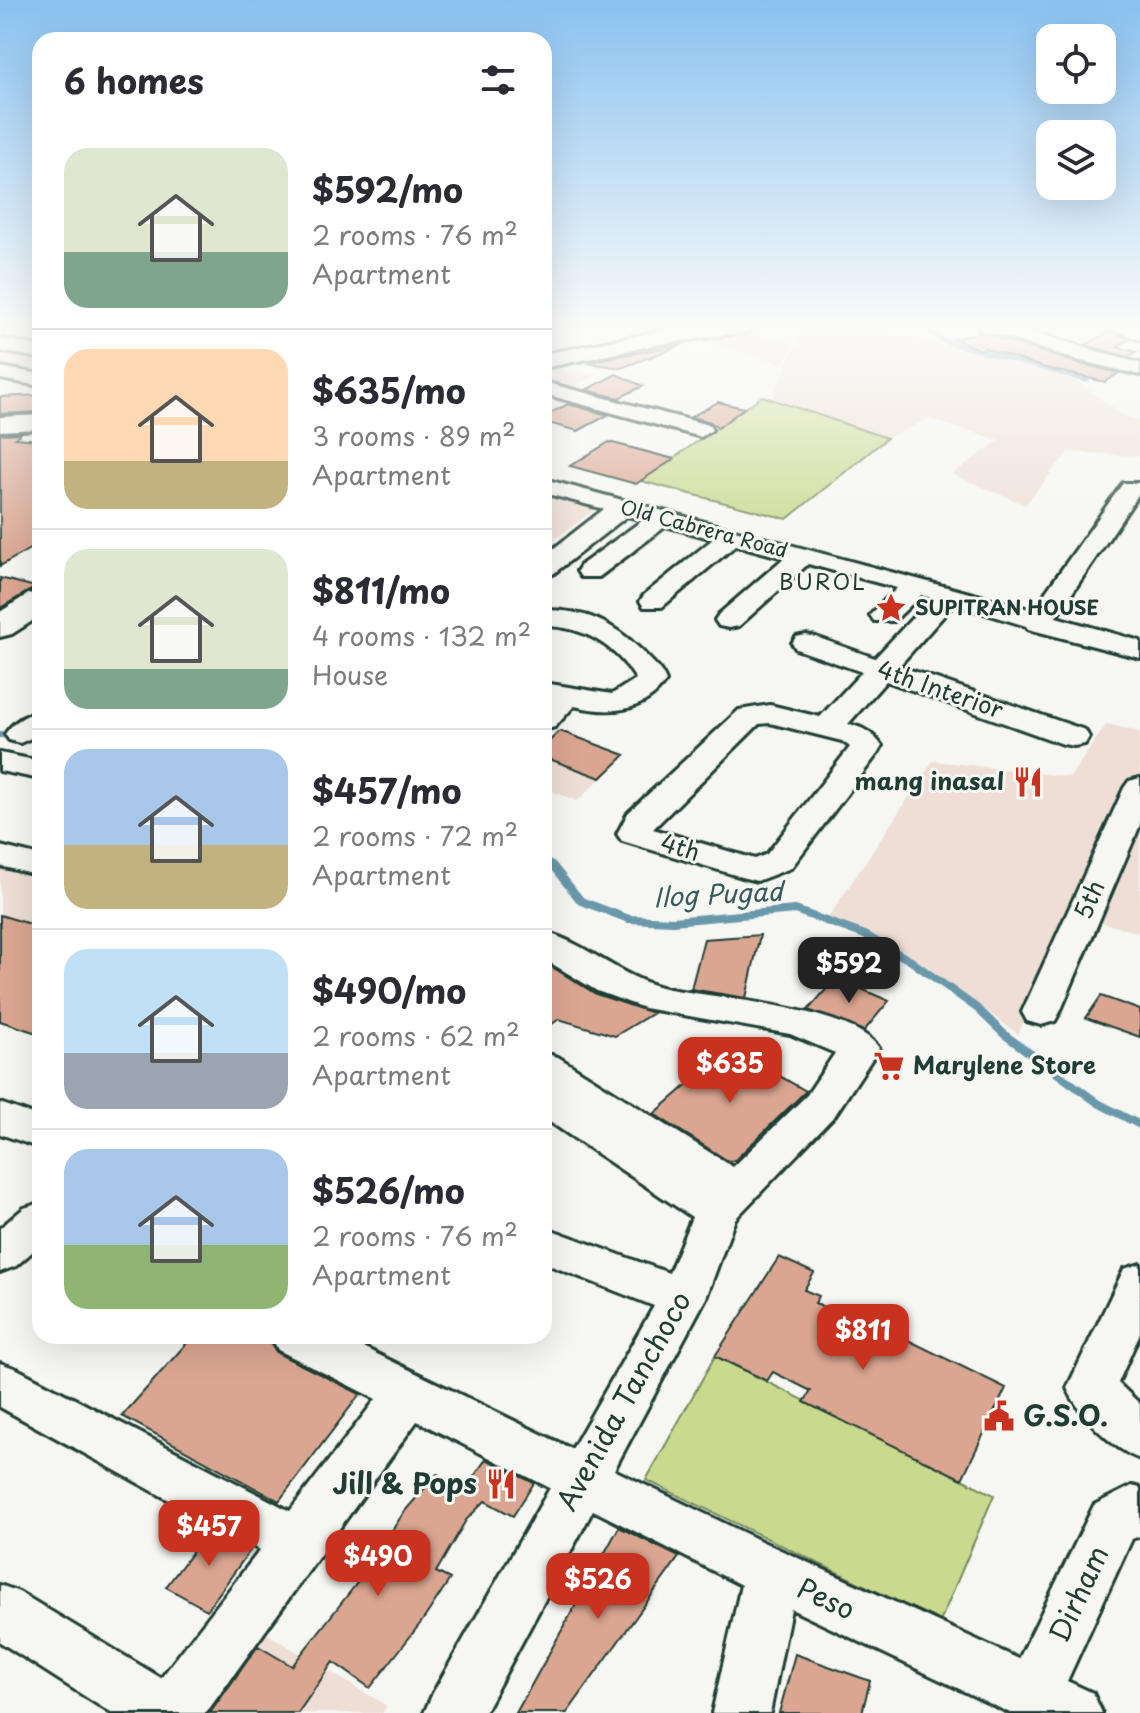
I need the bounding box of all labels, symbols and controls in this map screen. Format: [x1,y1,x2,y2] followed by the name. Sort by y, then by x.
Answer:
[1036,24,1116,200] map controls
[1036,24,1116,104] button: locate
[64,54,204,106] text: 6 homes
[476,58,520,102] icon: filters
[1036,120,1116,200] button: layers
[312,163,463,215] text: $592/mo
[128,180,224,276] icon: home
[312,215,518,254] text: 2 rooms · 76 m²
[312,254,451,293] text: Apartment
[312,364,466,416] text: $635/mo
[128,381,224,477] icon: home
[312,416,516,455] text: 3 rooms · 89 m²
[312,455,451,494] text: Apartment
[617,491,791,565] street label: Old Cabrera Road
[312,564,450,616] text: $811/mo
[779,564,867,597] district label: BUROL
[128,581,224,677] icon: home
[874,591,908,625] place icon: SUPITRAN HOUSE
[915,592,1099,622] place label: SUPITRAN HOUSE
[312,616,531,655] text: 4 rooms · 132 m²
[873,650,1008,726] street label: 4th Interior
[312,655,388,694] text: House
[855,762,1004,798] place label: mang inasal
[312,764,461,816] text: $457/mo
[1011,765,1045,799] restaurant icon: mang inasal
[128,781,224,877] icon: home
[312,816,518,855] text: 2 rooms · 72 m²
[656,823,705,869] street label: 4th
[312,855,451,894] text: Apartment
[652,870,787,916] water label: Ilog Pugad
[1064,874,1113,924] street label: 5th
[802,937,896,1005] pin: $592
[816,943,882,982] text: $592
[312,964,466,1016] text: $490/mo
[128,981,224,1077] icon: home
[312,1016,520,1055] text: 2 rooms · 62 m²
[683,1037,777,1105] pin: $635
[696,1043,764,1082] text: $635
[913,1046,1096,1082] place label: Marylene Store
[872,1049,906,1083] supermarket icon: Marylene Store
[312,1055,451,1094] text: Apartment
[312,1164,465,1216] text: $526/mo
[128,1181,224,1277] icon: home
[312,1216,518,1255] text: 2 rooms · 76 m²
[312,1255,451,1294] text: Apartment
[544,1283,701,1518] street label: Avenida Tanchoco
[816,1304,910,1372] pin: $811
[835,1310,891,1349] text: $811
[1023,1393,1108,1436] place label: G.S.O.
[982,1399,1016,1433] public building icon: G.S.O.
[333,1461,477,1504] place label: Jill & Pops
[484,1467,518,1501] restaurant icon: Jill & Pops
[162,1500,256,1568] pin: $457
[176,1506,242,1545] text: $457
[331,1530,425,1598] pin: $490
[343,1536,413,1575] text: $490
[1037,1538,1119,1649] street label: Dirham
[551,1553,645,1621] pin: $526
[564,1559,632,1598] text: $526
[791,1566,863,1630] street label: Peso

